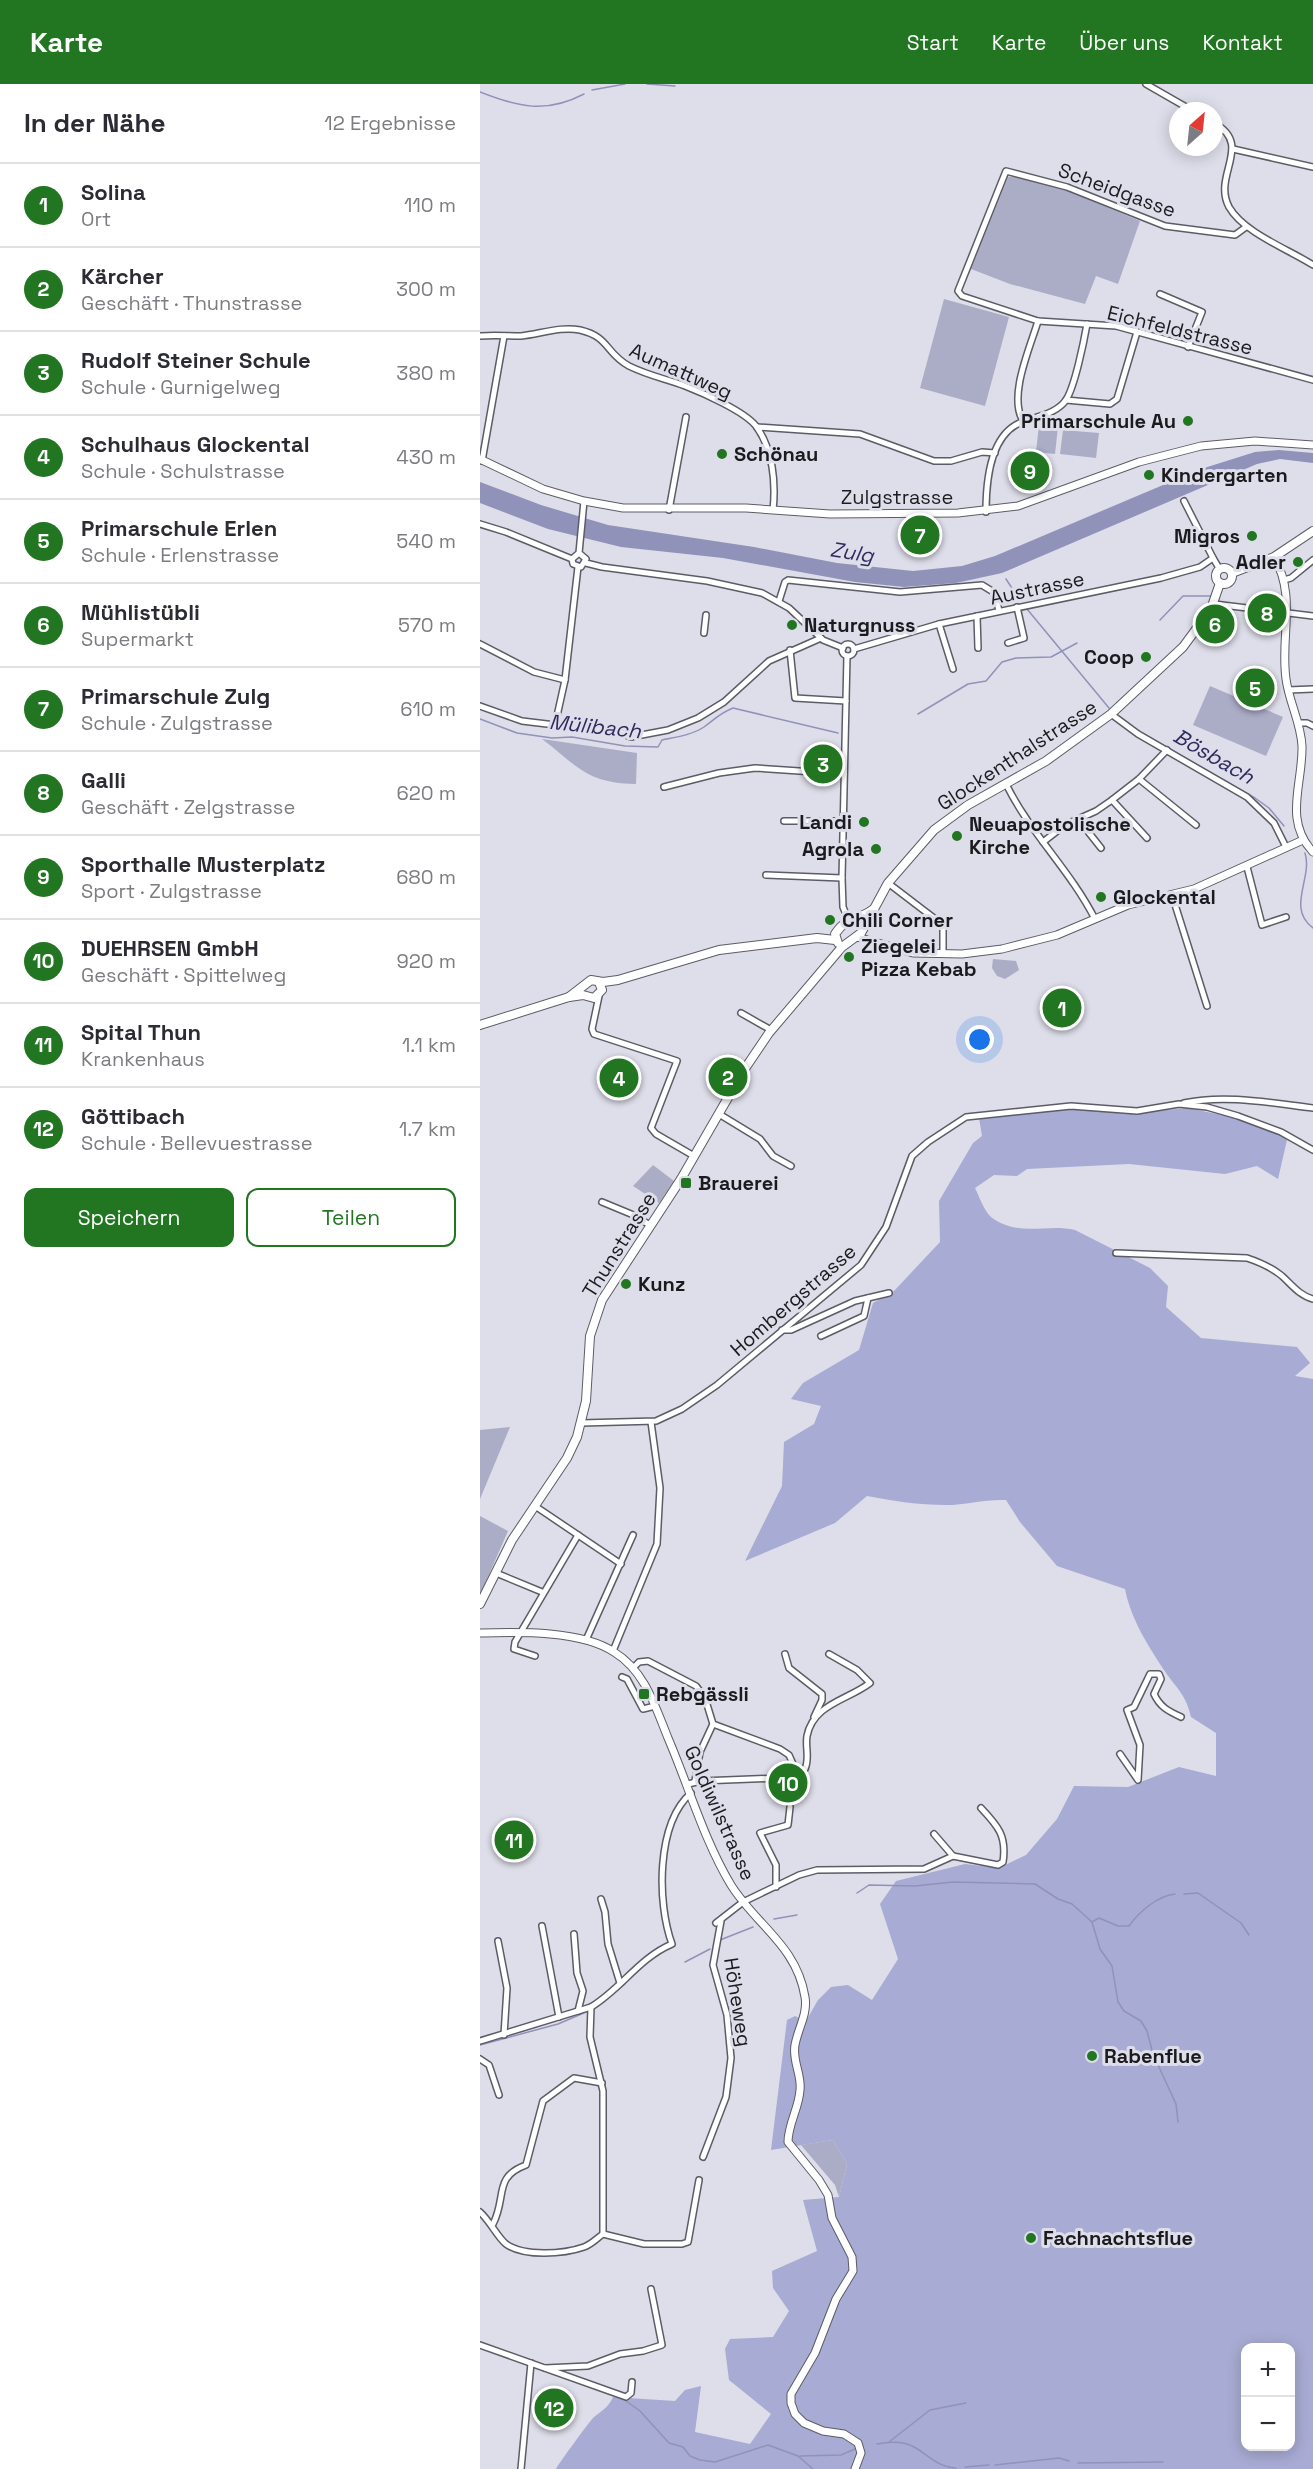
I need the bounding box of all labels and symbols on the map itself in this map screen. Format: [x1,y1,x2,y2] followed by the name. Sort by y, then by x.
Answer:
[1169,102,1223,156] north arrow
[1055,157,1179,223] street label: Scheidgasse
[1104,299,1256,361] street label: Eichfeldstrasse
[626,337,736,405] street label: Aumattweg
[1021,408,1176,434] place label: Primarschule Au
[1181,414,1195,428] marker: Primarschule Au
[734,441,818,467] place label: Schönau
[715,447,729,461] marker: Schönau
[1010,448,1050,494] pin: 9
[1161,462,1288,488] place label: Kindergarten
[1142,468,1156,482] marker: Kindergarten
[841,484,953,510] street label: Zulgstrasse
[900,512,940,558] pin: 7
[1174,523,1240,549] place label: Migros
[1245,529,1259,543] marker: Migros
[828,535,877,569] water label: Zulg
[1236,549,1286,575] place label: Adler
[1291,555,1305,569] marker: Adler
[987,565,1087,611] street label: Austrasse
[1248,590,1286,636] pin: 8
[1196,602,1234,646] pin: 6
[804,612,915,638] place label: Naturgnuss
[785,618,799,632] marker: Naturgnuss
[1084,644,1134,670] place label: Coop
[1139,650,1153,664] marker: Coop
[1236,666,1274,710] pin: 5
[932,694,1102,816] street label: Glockenthalstrasse
[548,708,643,744] water label: Mülibach
[1169,722,1260,790] water label: Bösbach
[804,742,842,786] pin: 3
[799,809,852,835] place label: Landi
[969,811,1131,860] place label: Neuapostolische Kirche
[857,815,871,829] marker: Landi
[950,829,964,843] marker: Neuapostolische Kirche
[802,836,864,862] place label: Agrola
[869,842,883,856] marker: Agrola
[1113,884,1216,910] place label: Glockental
[1094,890,1108,904] marker: Glockental
[842,907,953,933] place label: Chili Corner
[823,913,837,927] marker: Chili Corner
[861,933,977,982] place label: Ziegelei Pizza Kebab
[842,950,856,964] marker: Ziegelei Pizza Kebab
[1042,986,1082,1030] pin: 1
[965,1025,994,1054] your location
[708,1054,748,1100] pin: 2
[600,1056,638,1100] pin: 4
[698,1170,779,1196] place label: Brauerei
[679,1176,693,1190] marker: Brauerei
[576,1187,662,1303] street label: Thunstrasse
[725,1238,861,1362] street label: Hombergstrasse
[638,1271,685,1297] place label: Kunz
[619,1277,633,1291] marker: Kunz
[656,1681,749,1707] place label: Rebgässli
[637,1687,651,1701] marker: Rebgässli
[679,1741,761,1885] street label: Goldiwilstrasse
[768,1760,808,1806] pin: 10
[495,1818,534,1862] pin: 11
[718,1956,758,2048] street label: Höheweg
[1104,2043,1202,2069] place label: Rabenflue
[1085,2049,1099,2063] marker: Rabenflue
[1043,2225,1193,2251] place label: Fachnachtsflue
[1024,2231,1038,2245] marker: Fachnachtsflue
[534,2386,574,2430] pin: 12

